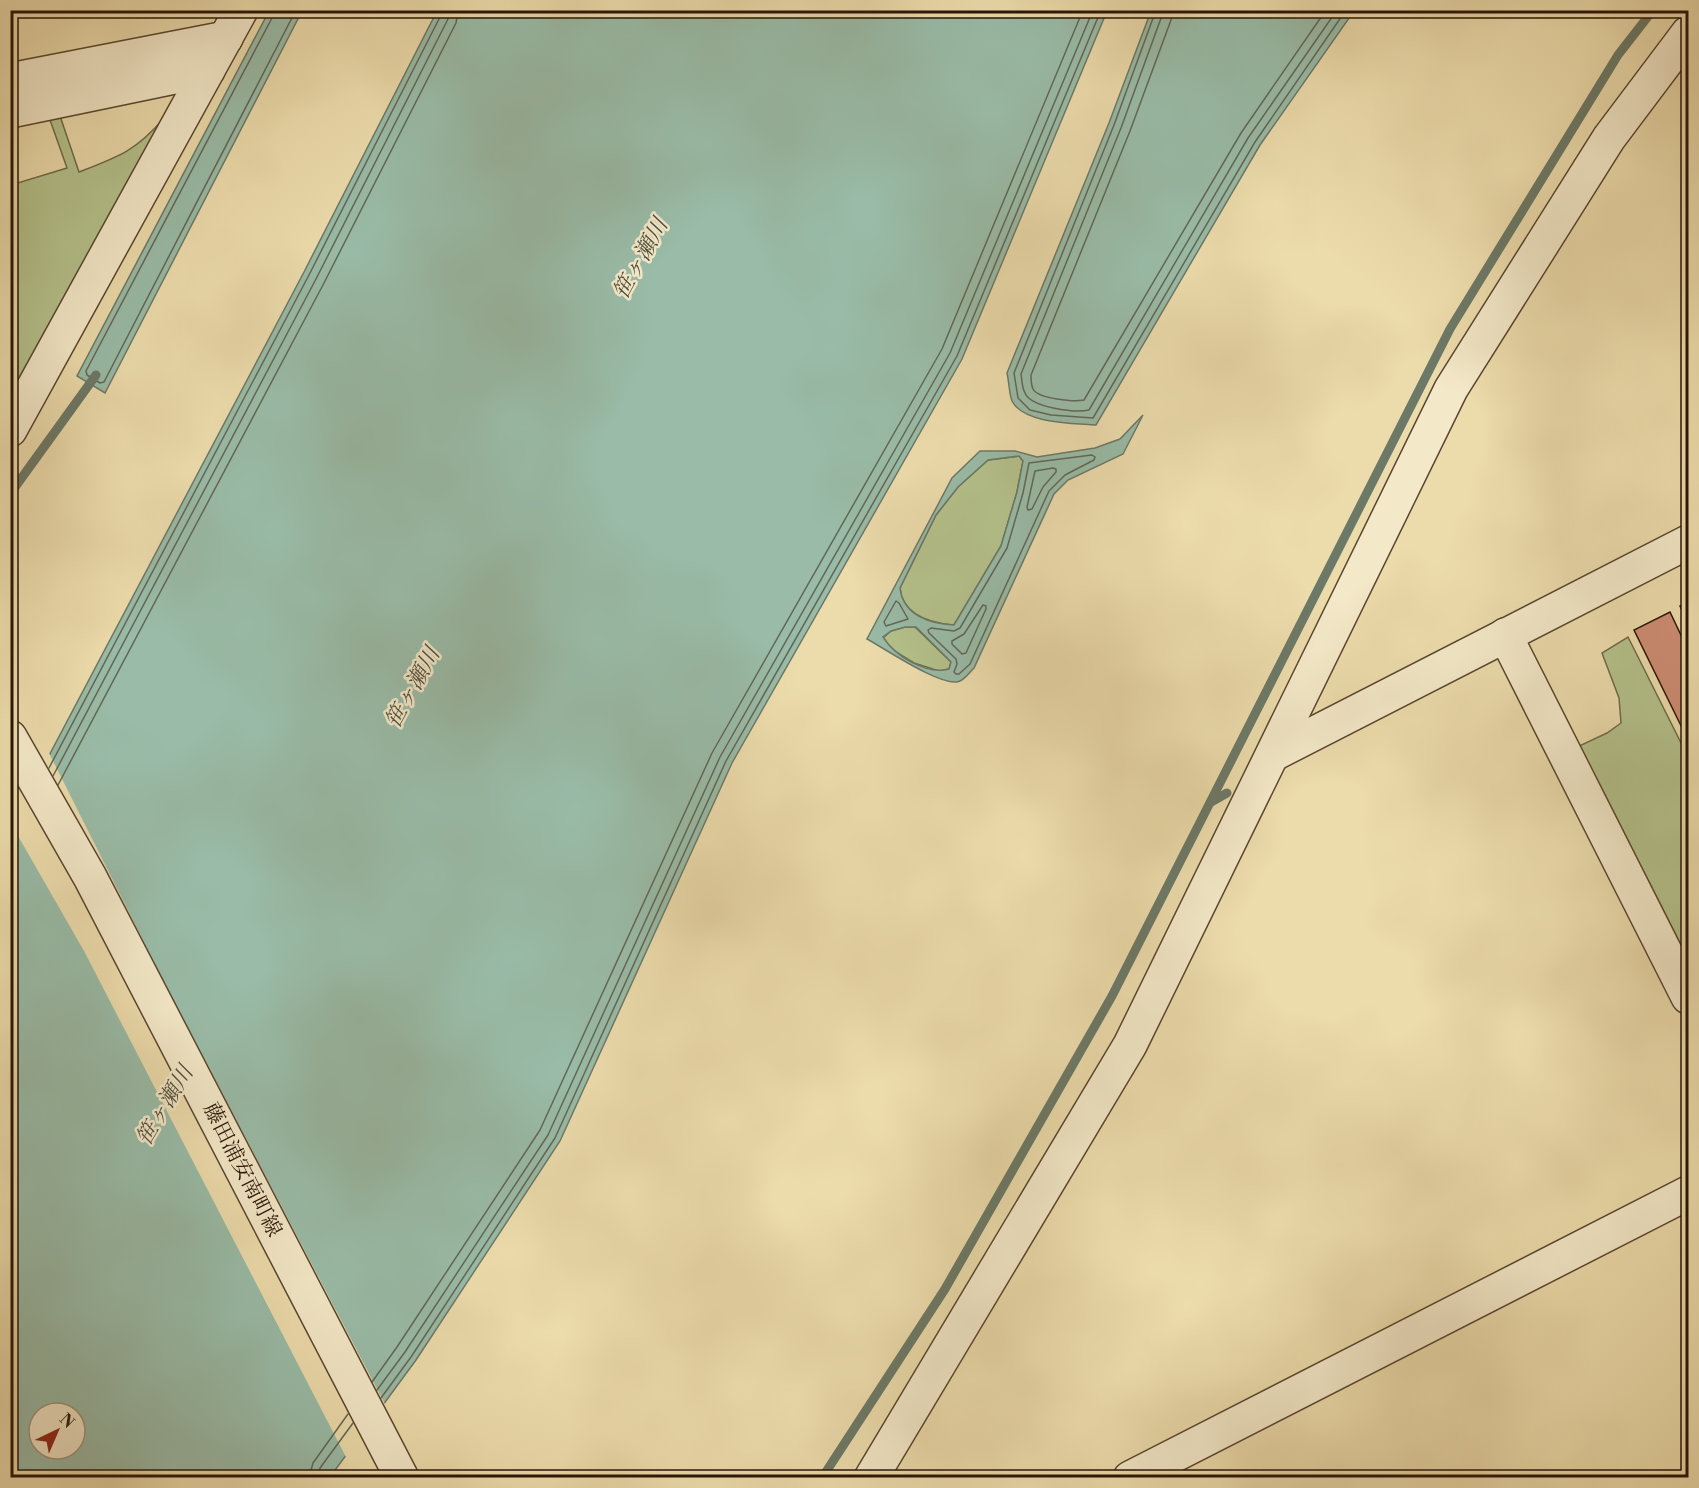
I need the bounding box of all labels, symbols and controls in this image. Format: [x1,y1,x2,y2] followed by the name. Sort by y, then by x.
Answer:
[608,212,675,304] water label: 笹ヶ瀬川
[380,641,447,733] water label: 笹ヶ瀬川
[131,1060,200,1151] water label: 笹ヶ瀬川
[197,1099,287,1241] street label: 藤田浦安南町線
[27,1401,87,1461] north arrow
[55,1409,78,1433] text: N

